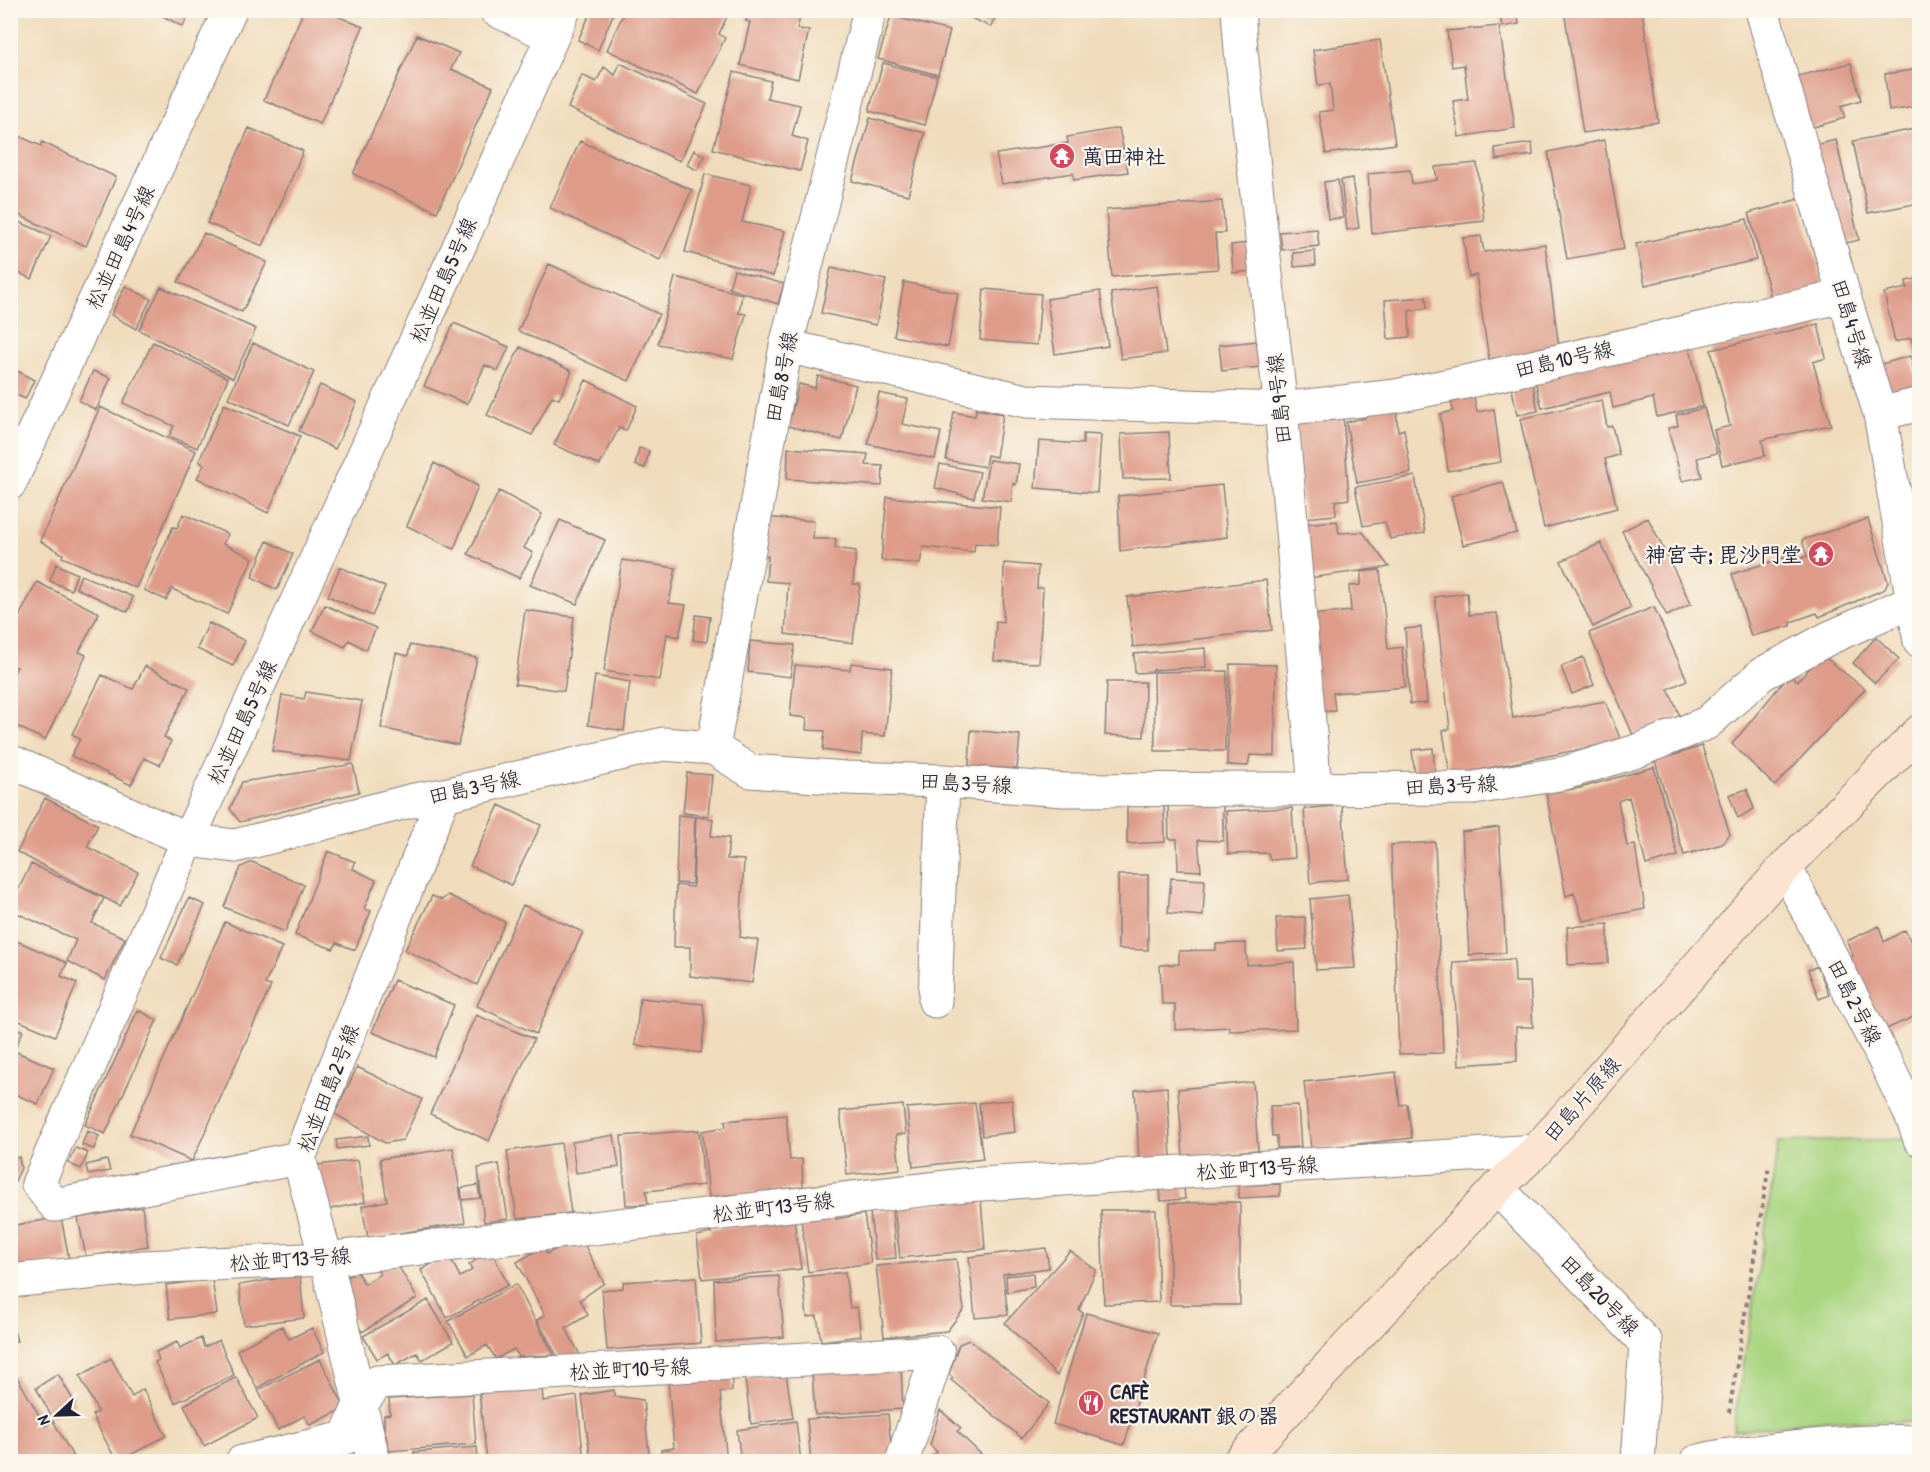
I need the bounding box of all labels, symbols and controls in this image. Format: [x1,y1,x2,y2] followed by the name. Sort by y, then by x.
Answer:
[1047,141,1077,171] temple icon: 萬田神社
[1082,142,1166,171] place label: 萬田神社
[79,180,161,314] street label: 松並田島4号線
[402,212,484,348] street label: 松並田島5号線
[1825,275,1879,371] street label: 田島4号線
[758,329,804,425] street label: 田島8号線
[1512,334,1616,384] street label: 田島10号線
[1260,352,1298,446] street label: 田島9号線
[1806,539,1836,569] temple icon: 神宮寺; 毘沙門堂
[1645,540,1802,569] place label: 神宮寺; 毘沙門堂
[200,655,284,789] street label: 松並田島5号線
[425,763,523,811] street label: 田島3号線
[919,766,1013,800] street label: 田島3号線
[1404,768,1498,802] street label: 田島3号線
[1821,954,1889,1050] street label: 田島2号線
[290,1019,366,1157] street label: 松並田島2号線
[1537,1050,1627,1148] street label: 田島片原線
[1195,1149,1319,1187] street label: 松並町13号線
[711,1185,835,1229] street label: 松並町13号線
[228,1240,352,1278] street label: 松並町13号線
[1554,1248,1646,1342] street label: 田島20号線
[568,1351,692,1387] street label: 松並町10号線
[1110,1377,1279,1430] place label: CAFÈ RESTAURANT 銀の器
[27,1385,87,1445] north arrow
[1076,1388,1106,1418] restaurant icon: CAFÈ RESTAURANT 銀の器
[31,1412,55,1429] text: N

